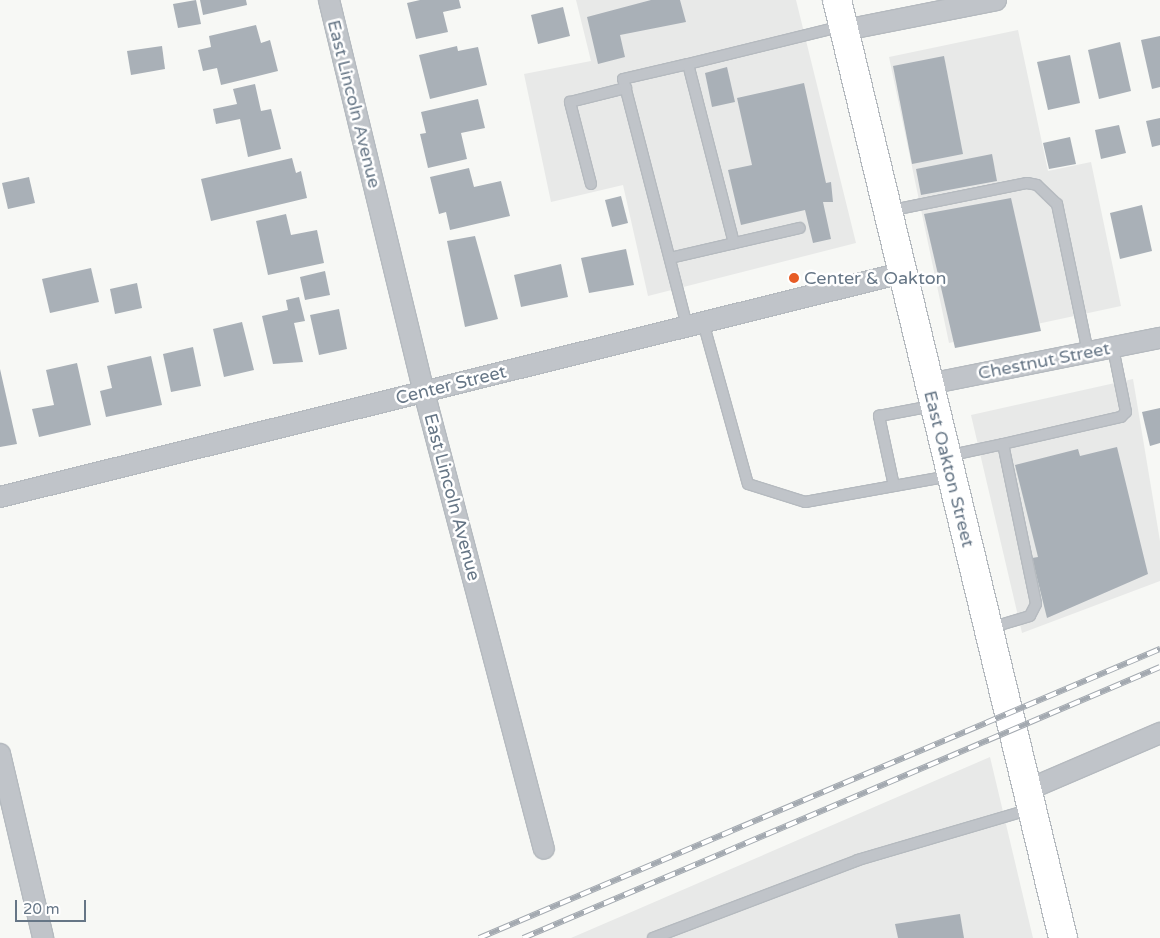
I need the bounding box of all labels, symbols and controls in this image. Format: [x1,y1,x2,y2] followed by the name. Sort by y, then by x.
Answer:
[323,18,385,190] street label: East Lincoln Avenue
[804,267,947,289] place label: Center & Oakton
[788,272,800,284] marker: Center & Oakton
[976,338,1112,384] street label: Chestnut Street
[394,361,508,409] street label: Center Street
[919,388,979,550] street label: East Oakton Street
[419,411,485,583] street label: East Lincoln Avenue
[18,890,89,922] scale bar
[23,900,60,918] text: 20 m

